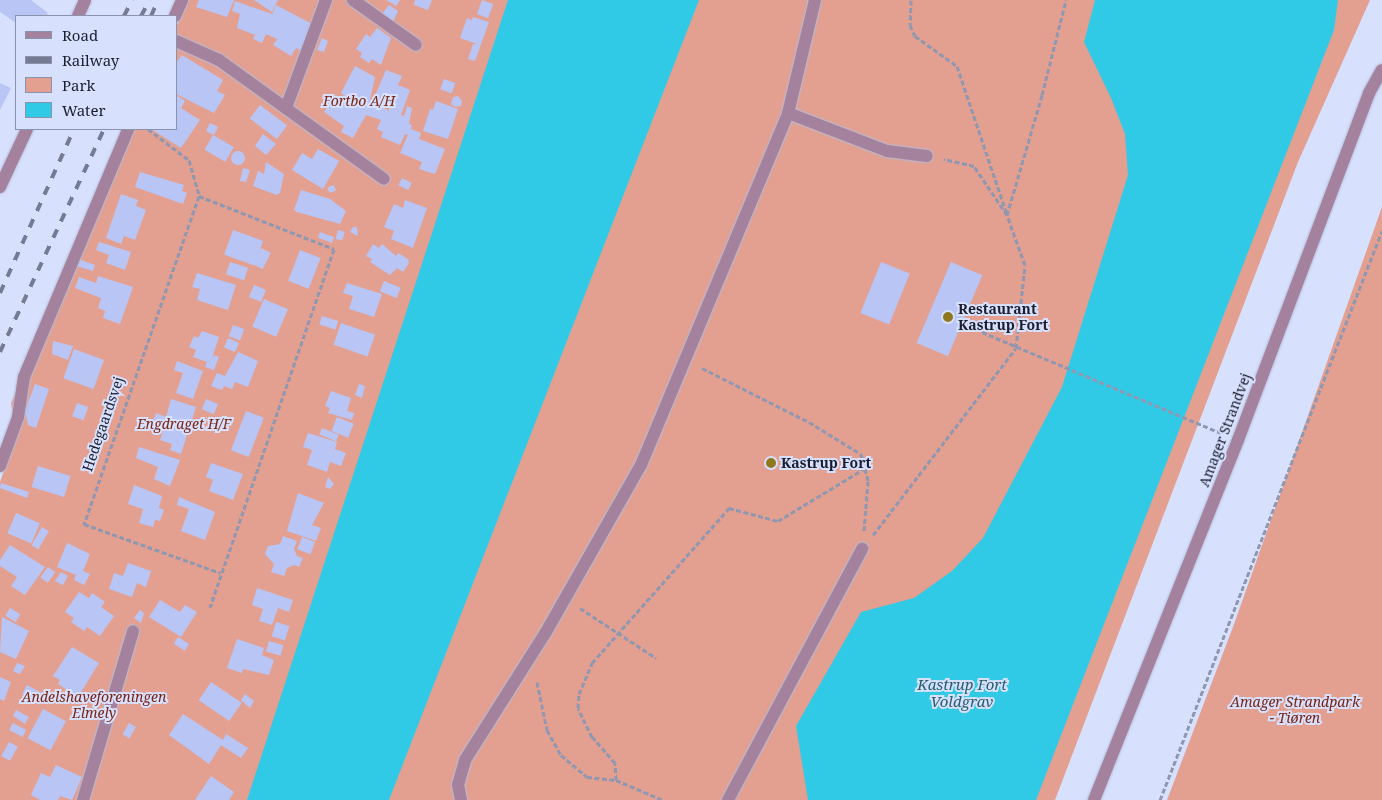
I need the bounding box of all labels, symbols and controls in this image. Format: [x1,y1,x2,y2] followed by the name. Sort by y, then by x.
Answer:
[15,15,178,130] legend
[62,25,98,45] text: Road
[62,50,119,70] text: Railway
[62,75,95,95] text: Park
[323,93,395,109] park label: Fortbo A/H
[62,100,105,120] text: Water
[958,301,1048,334] place label: Restaurant Kastrup Fort
[942,311,954,323] marker: Restaurant Kastrup Fort
[1196,371,1254,489] street label: Amager Strandvej
[79,374,127,474] street label: Hedegaardsvej
[137,416,231,432] park label: Engdraget H/F
[781,455,871,471] place label: Kastrup Fort
[765,457,777,469] marker: Kastrup Fort
[917,675,1007,710] water label: Kastrup Fort Voldgrav
[22,689,166,722] park label: Andelshaveforeningen Elmely
[1230,694,1360,726] park label: Amager Strandpark - Tiøren

